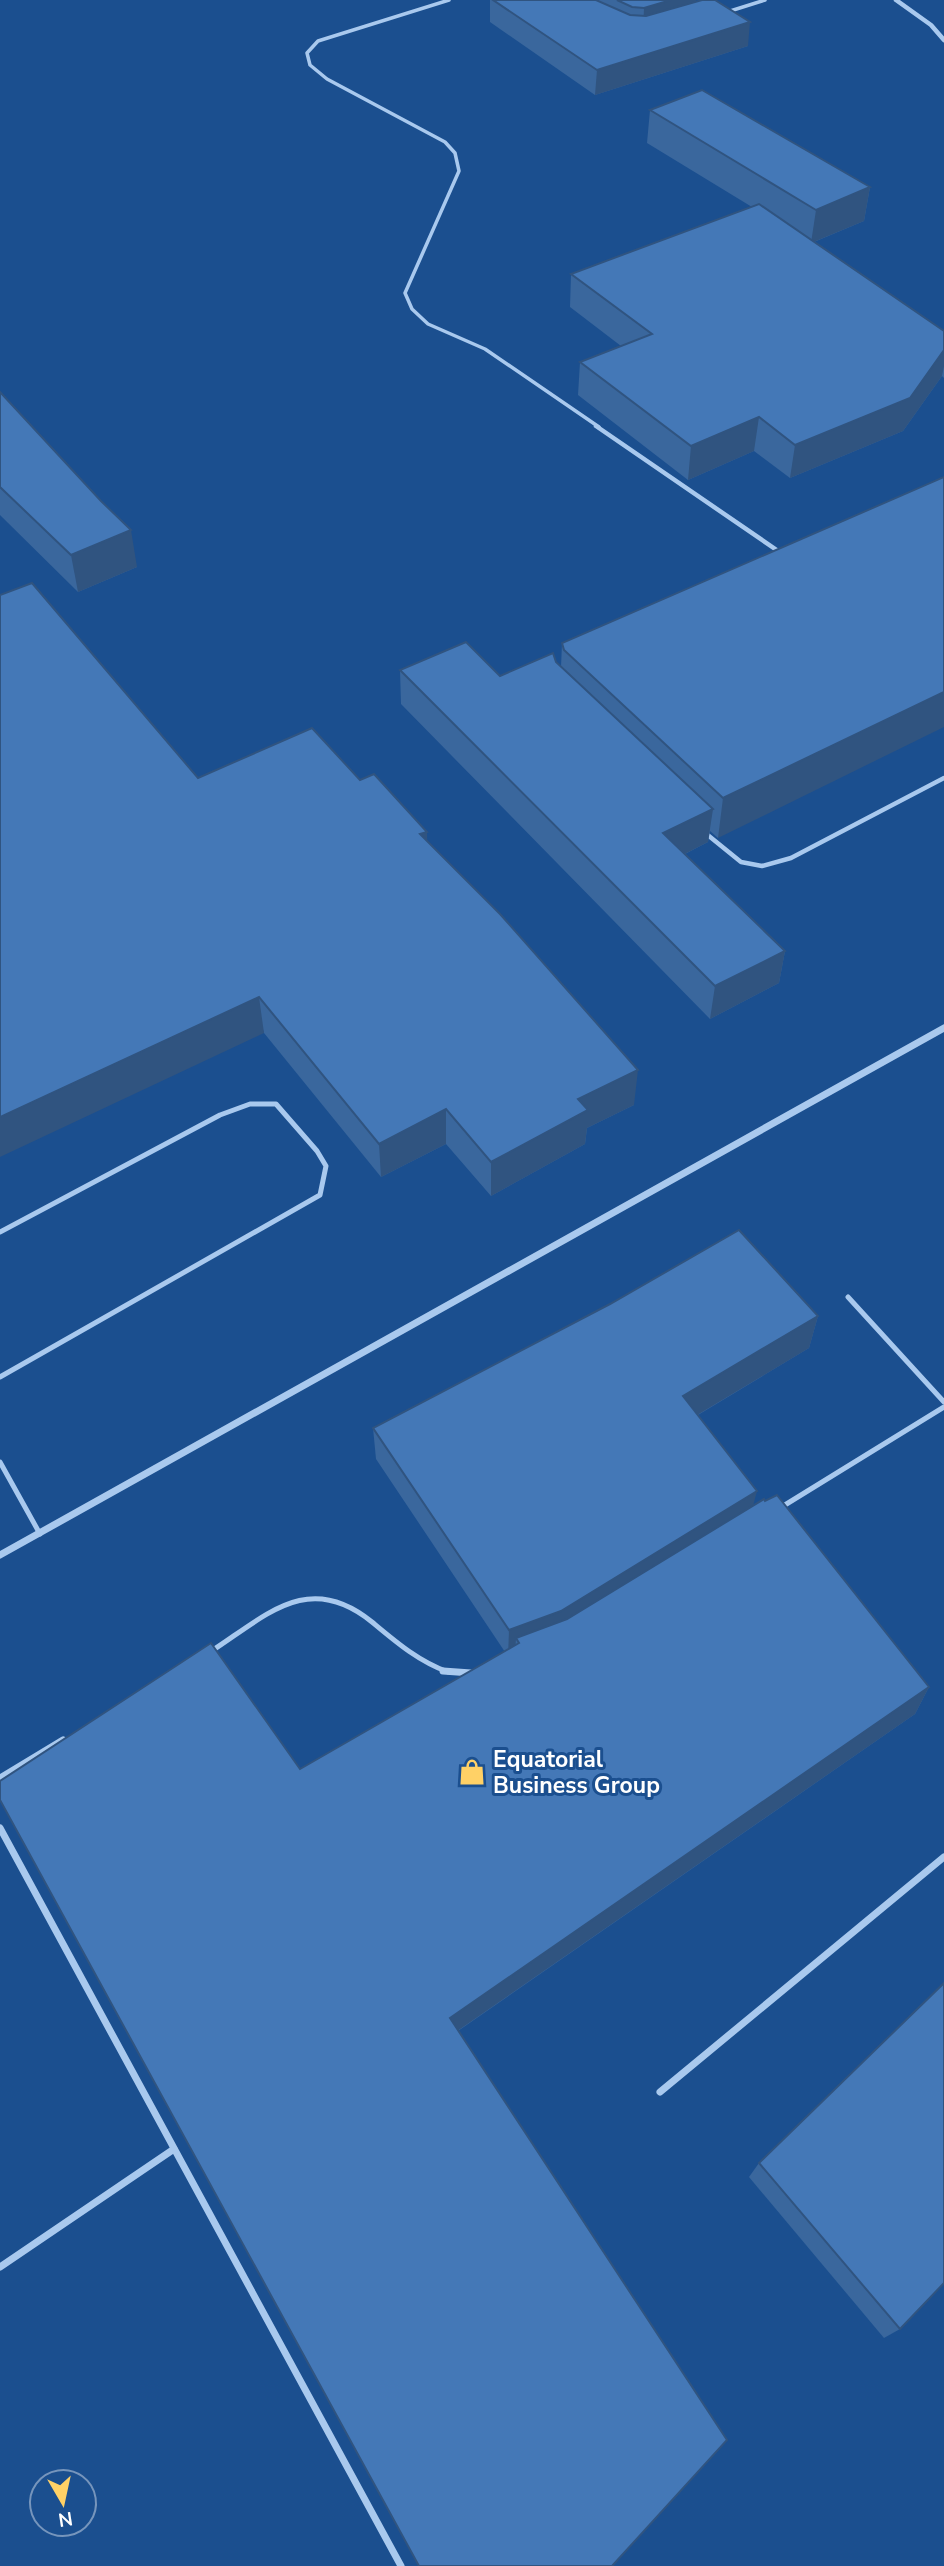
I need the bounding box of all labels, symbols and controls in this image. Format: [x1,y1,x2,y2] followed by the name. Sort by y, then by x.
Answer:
[493,1744,660,1801] place label: Equatorial Business Group
[457,1757,487,1787] shop icon: Equatorial Business Group
[28,2468,98,2538] north arrow
[56,2505,75,2533] text: N

